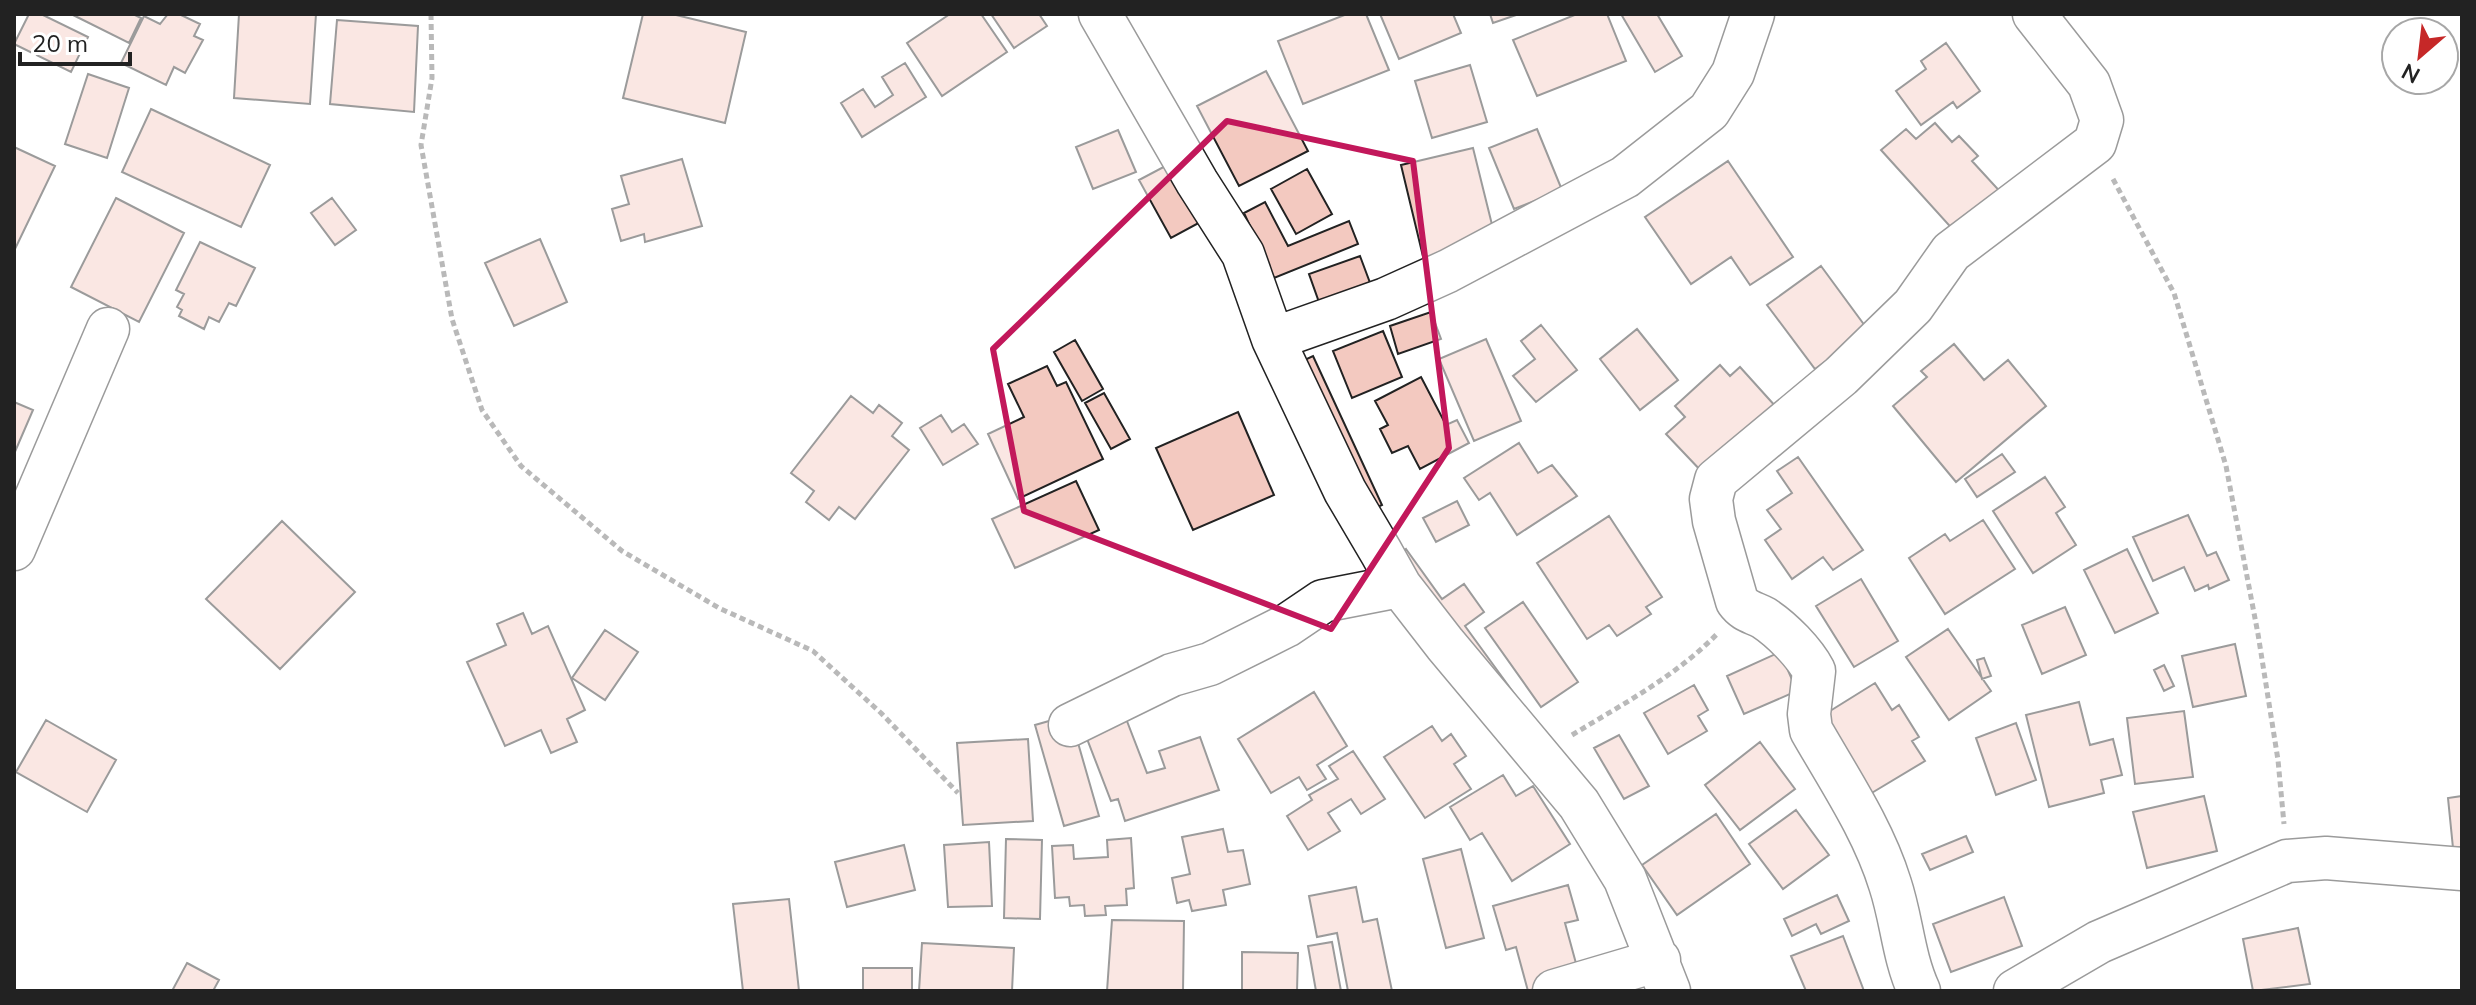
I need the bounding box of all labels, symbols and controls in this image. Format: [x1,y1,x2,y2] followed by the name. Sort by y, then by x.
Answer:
[20,16,130,66] scale bar
[2380,16,2460,96] north arrow
[32,28,88,58] text: 20 m
[2397,57,2425,90] text: N

